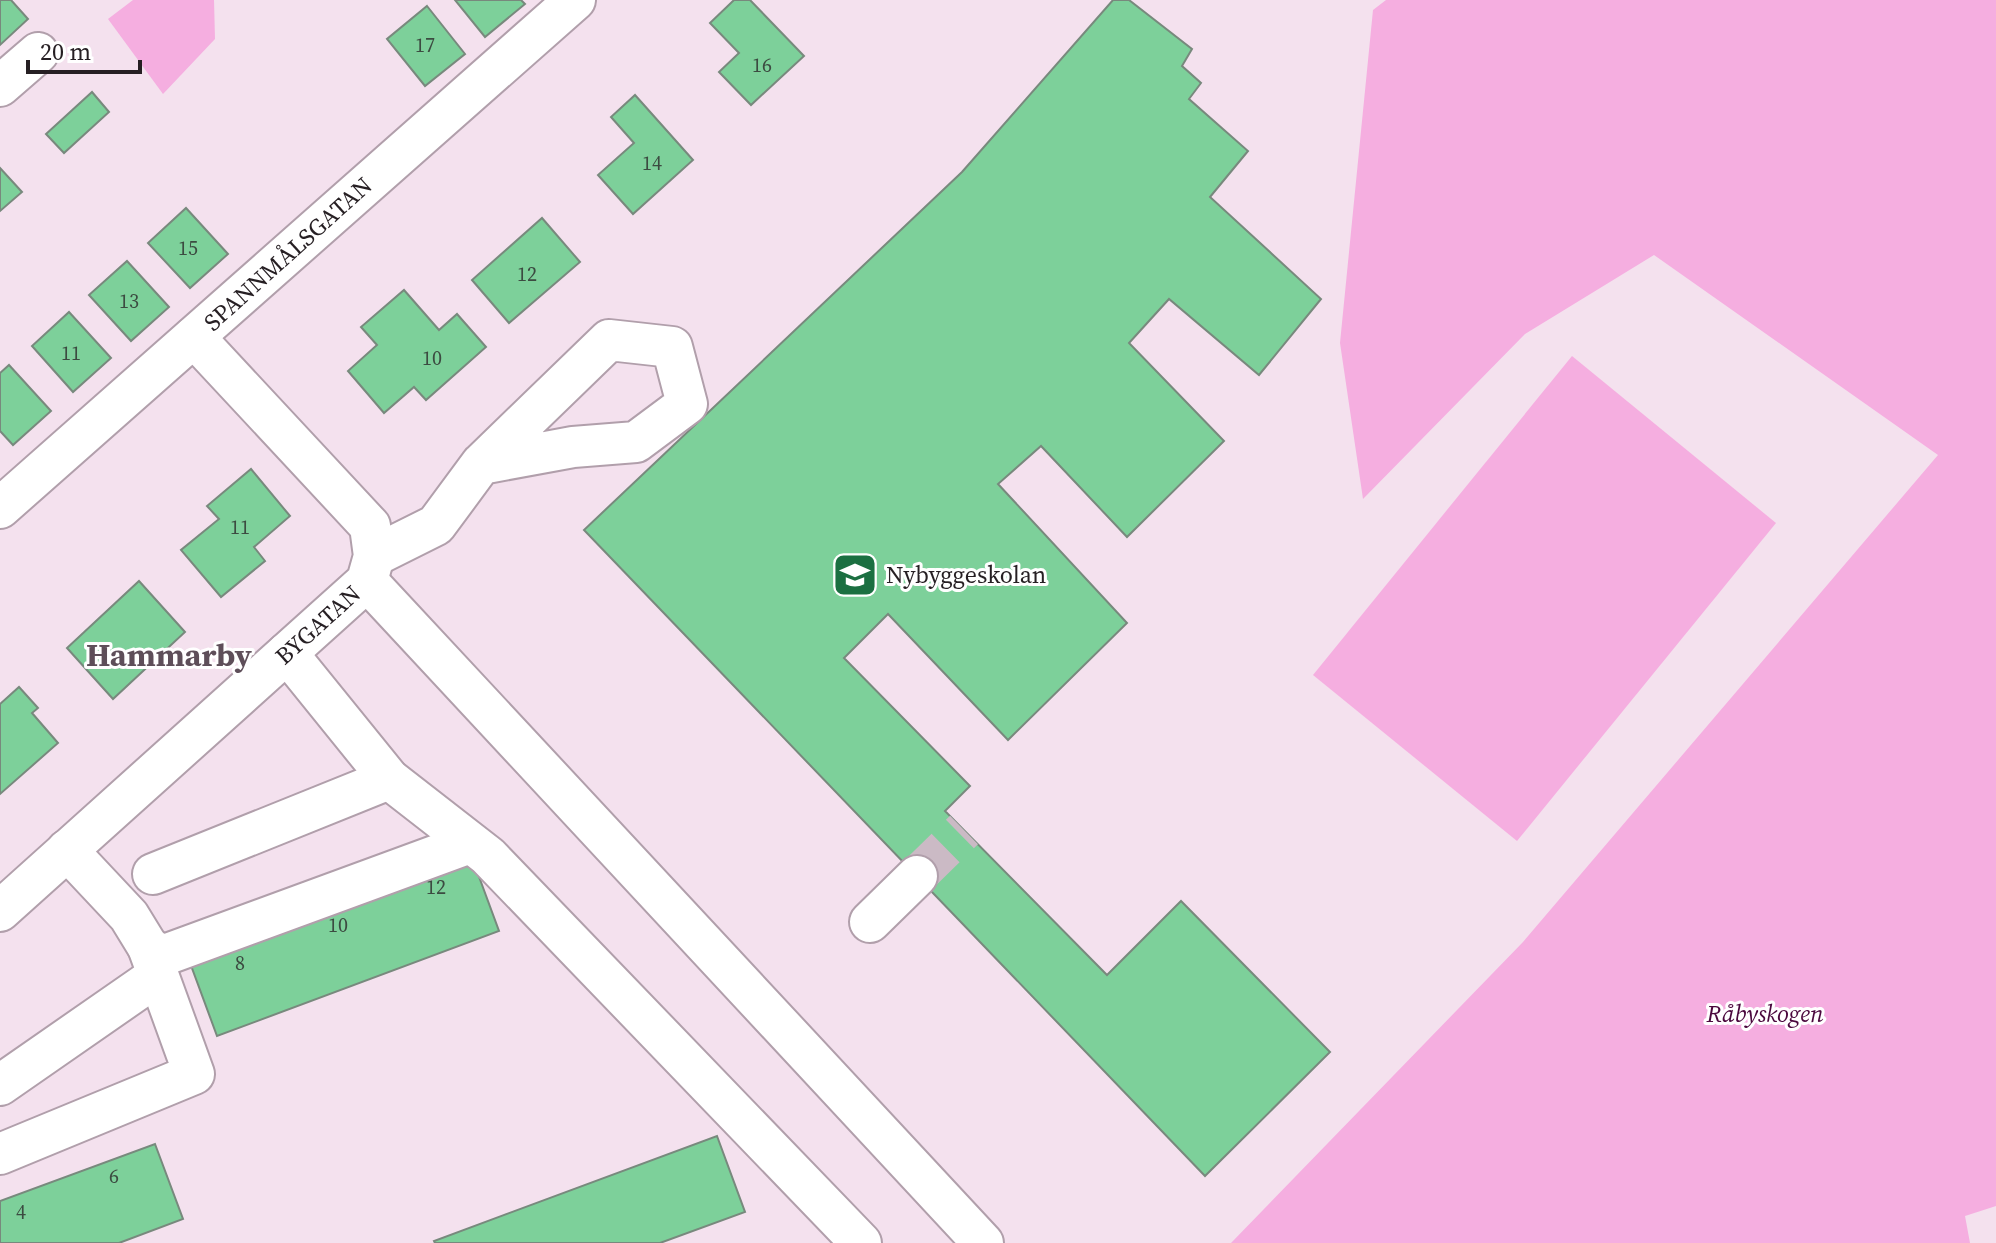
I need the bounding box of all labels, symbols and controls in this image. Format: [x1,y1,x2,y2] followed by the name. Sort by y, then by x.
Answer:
[28,24,140,74] scale bar
[415,31,435,59] house number: 17
[40,35,91,68] text: 20 m
[752,51,772,79] house number: 16
[642,149,662,177] house number: 14
[196,169,379,338] street label: SPANNMÅLSGATAN
[178,234,198,262] house number: 15
[517,260,537,288] house number: 12
[119,287,139,315] house number: 13
[61,339,81,367] house number: 11
[422,344,442,372] house number: 10
[230,513,250,541] house number: 11
[831,551,879,599] school or university icon: Nybyggeskolan
[886,558,1046,591] place label: Nybyggeskolan
[268,577,368,672] street label: BYGATAN
[86,633,252,677] district label: Hammarby
[426,873,446,901] house number: 12
[328,911,348,939] house number: 10
[235,949,245,977] house number: 8
[1706,997,1824,1030] park label: Råbyskogen
[109,1162,119,1190] house number: 6
[16,1198,26,1226] house number: 4

